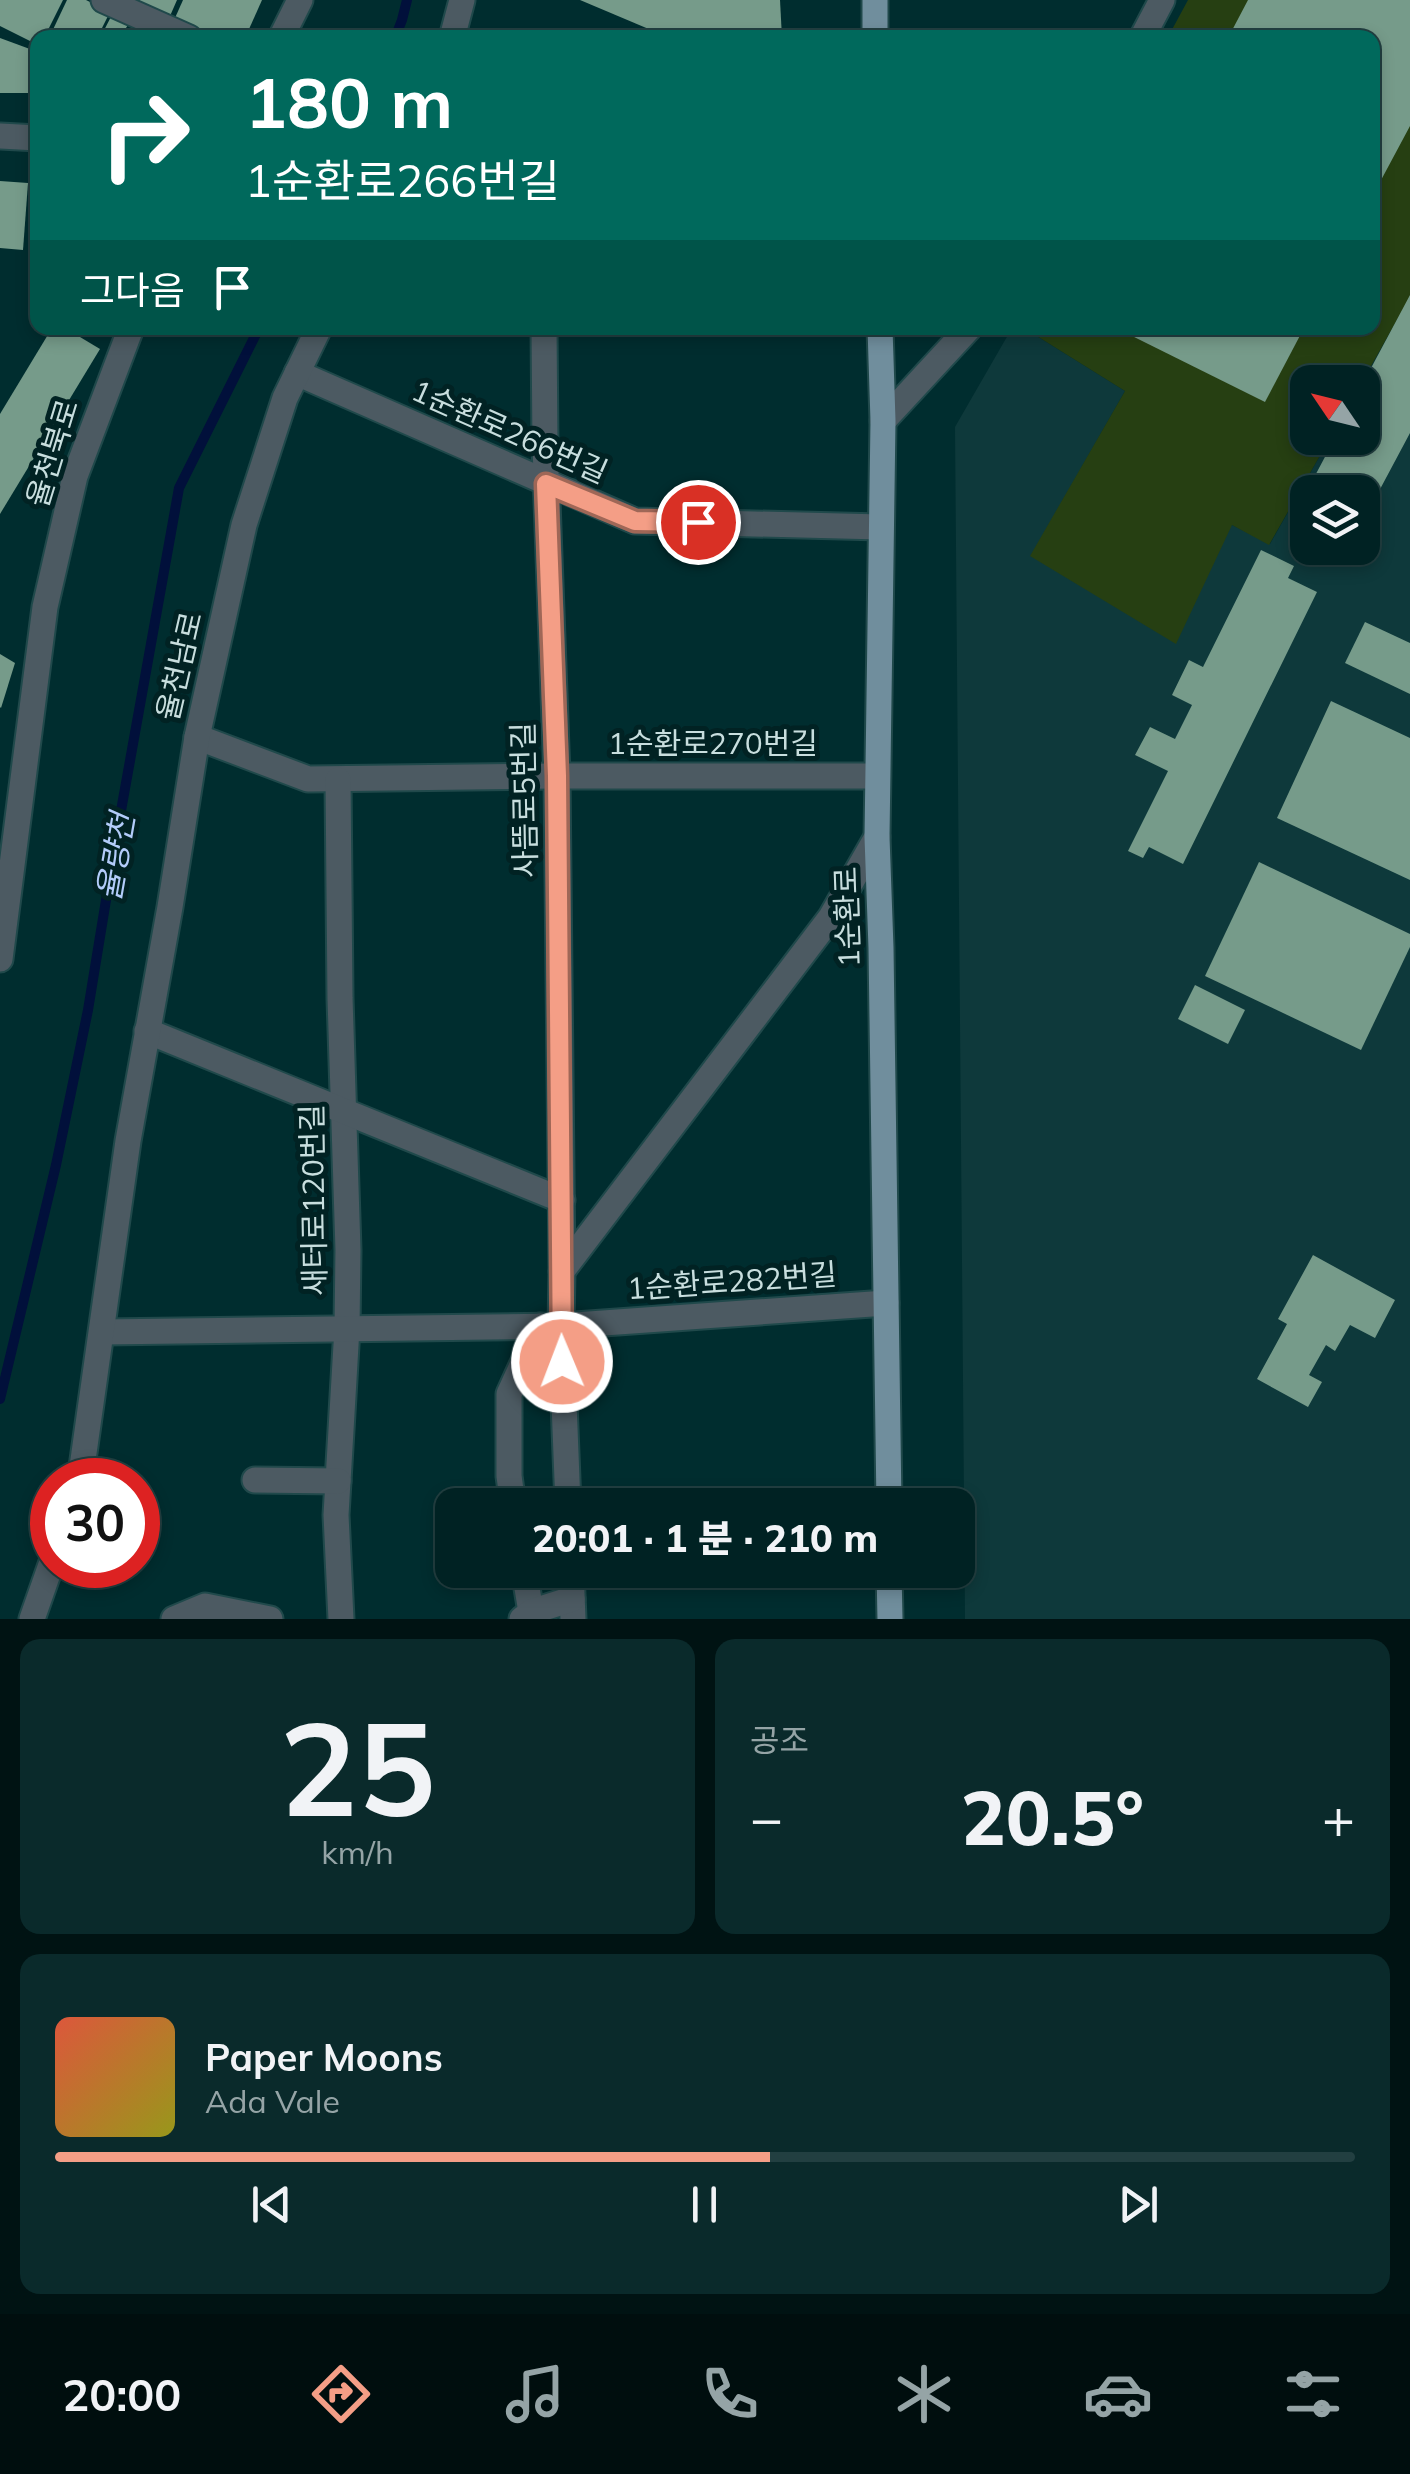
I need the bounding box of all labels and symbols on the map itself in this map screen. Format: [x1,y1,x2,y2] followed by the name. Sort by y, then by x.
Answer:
[1290,365,1380,455] north arrow
[406,371,614,491] street label: 1순환로266번길
[18,395,86,511] street label: 율천북로
[656,480,741,565] pin
[148,608,210,724] street label: 율천남로
[504,722,544,878] street label: 사뜸로5번길
[608,724,818,762] street label: 1순환로270번길
[88,807,143,904] water label: 율량천
[826,866,868,968] street label: 1순환로
[292,1104,334,1296] street label: 새터로120번길
[626,1255,838,1307] street label: 1순환로282번길
[510,1310,614,1414] position arrow
[30,1458,160,1588] speed limit sign: 30

